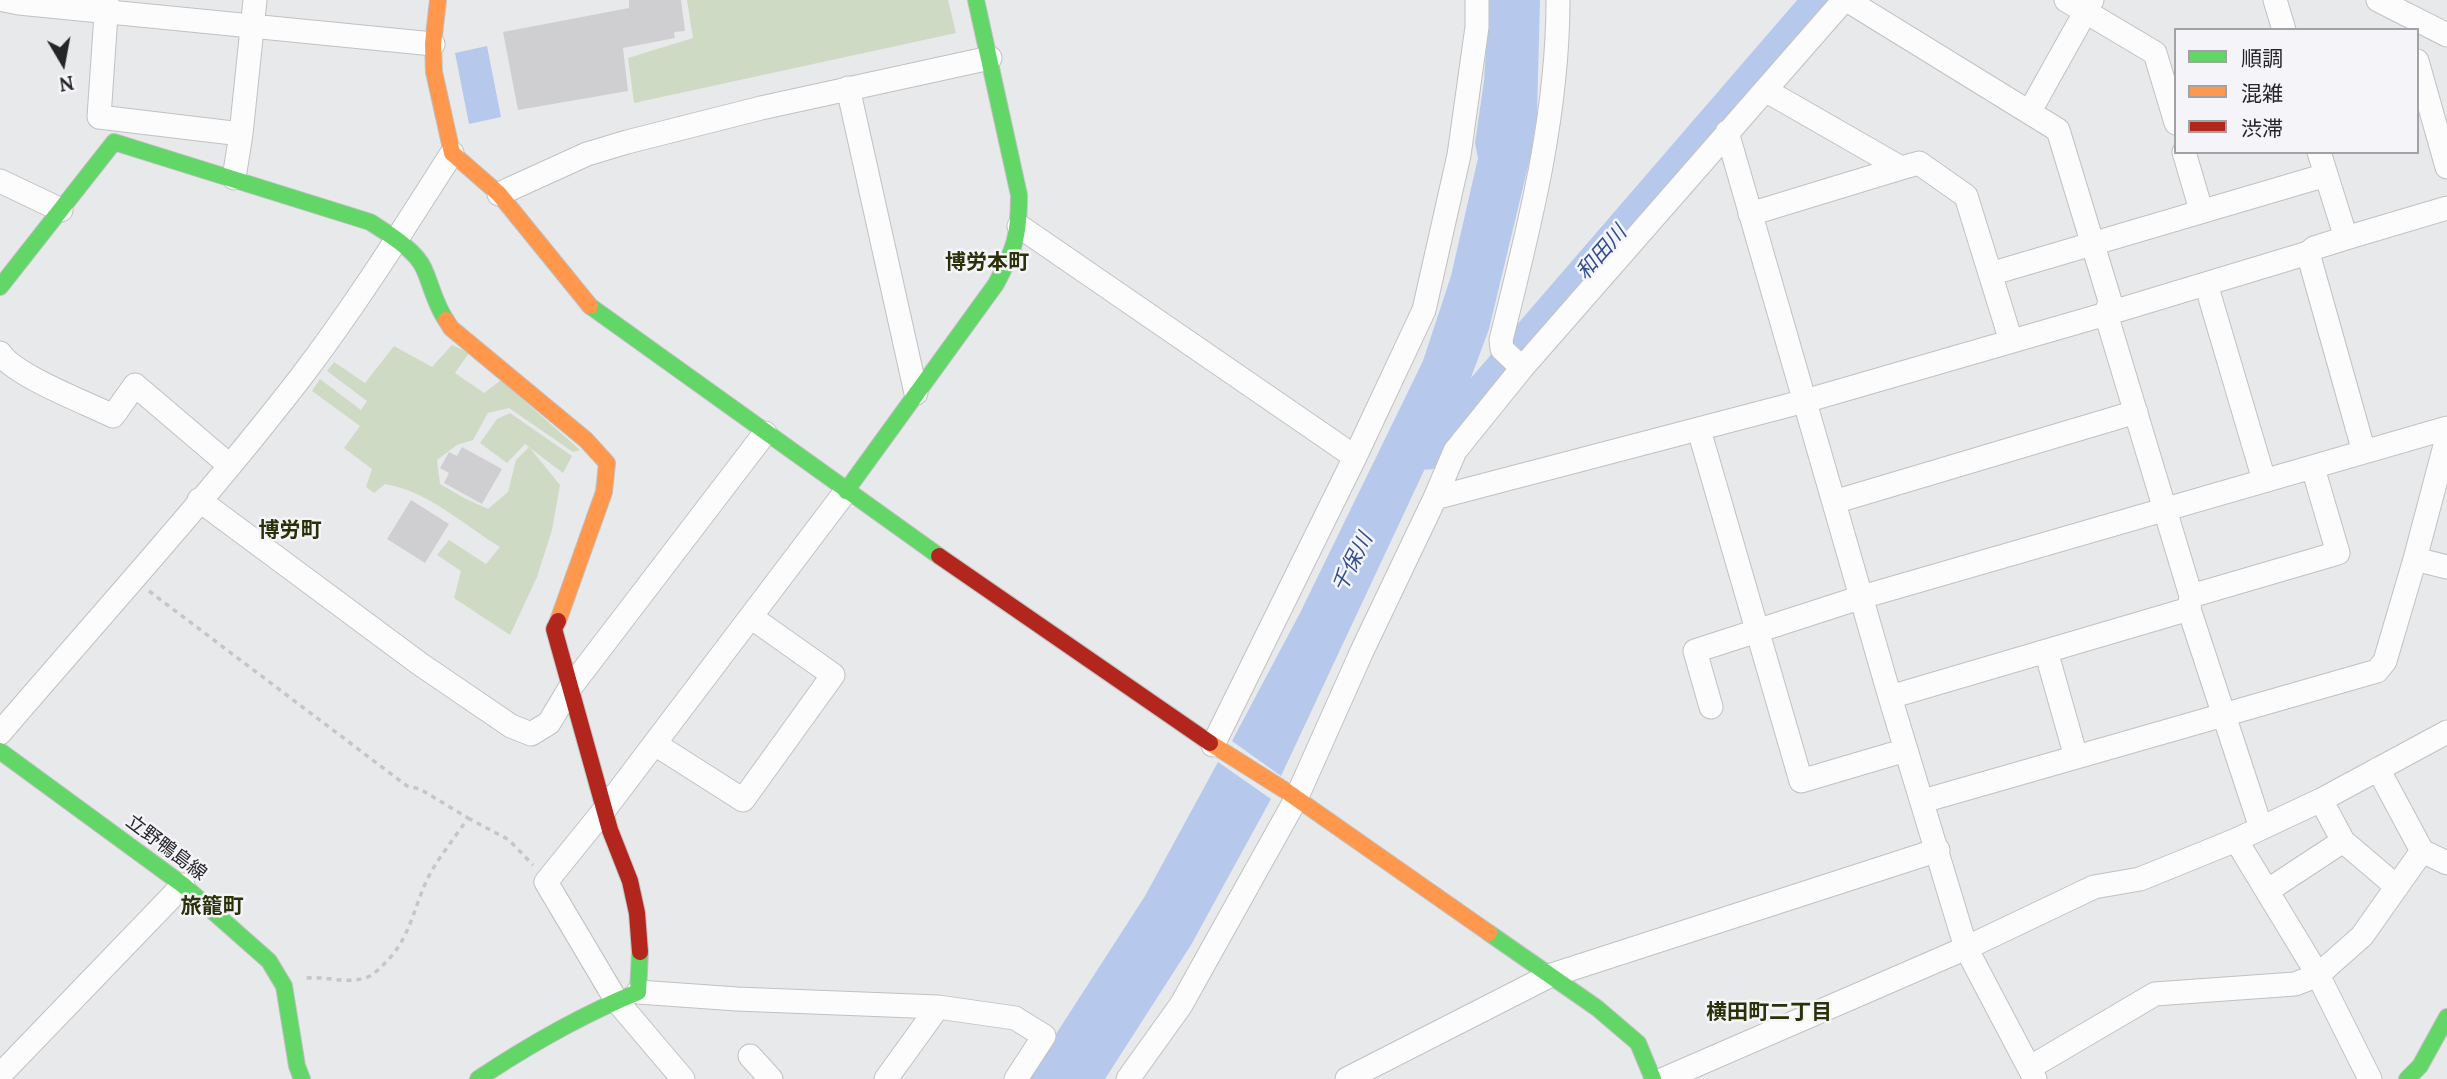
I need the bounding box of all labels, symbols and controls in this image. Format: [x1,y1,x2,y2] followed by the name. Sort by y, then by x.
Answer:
[28,28,98,98] north arrow
[2174,28,2419,154] legend
[2241,45,2283,72] text: 順調
[57,71,76,97] text: N
[2241,80,2283,107] text: 混雑
[2241,115,2283,142] text: 渋滞
[1572,221,1632,285] water label: 和田川
[945,250,1029,276] district label: 博労本町
[259,518,321,544] district label: 博労町
[1327,529,1379,597] water label: 千保川
[121,810,211,886] street label: 立野鴨島線
[181,894,243,920] district label: 旅籠町
[1706,1000,1832,1026] district label: 横田町二丁目

